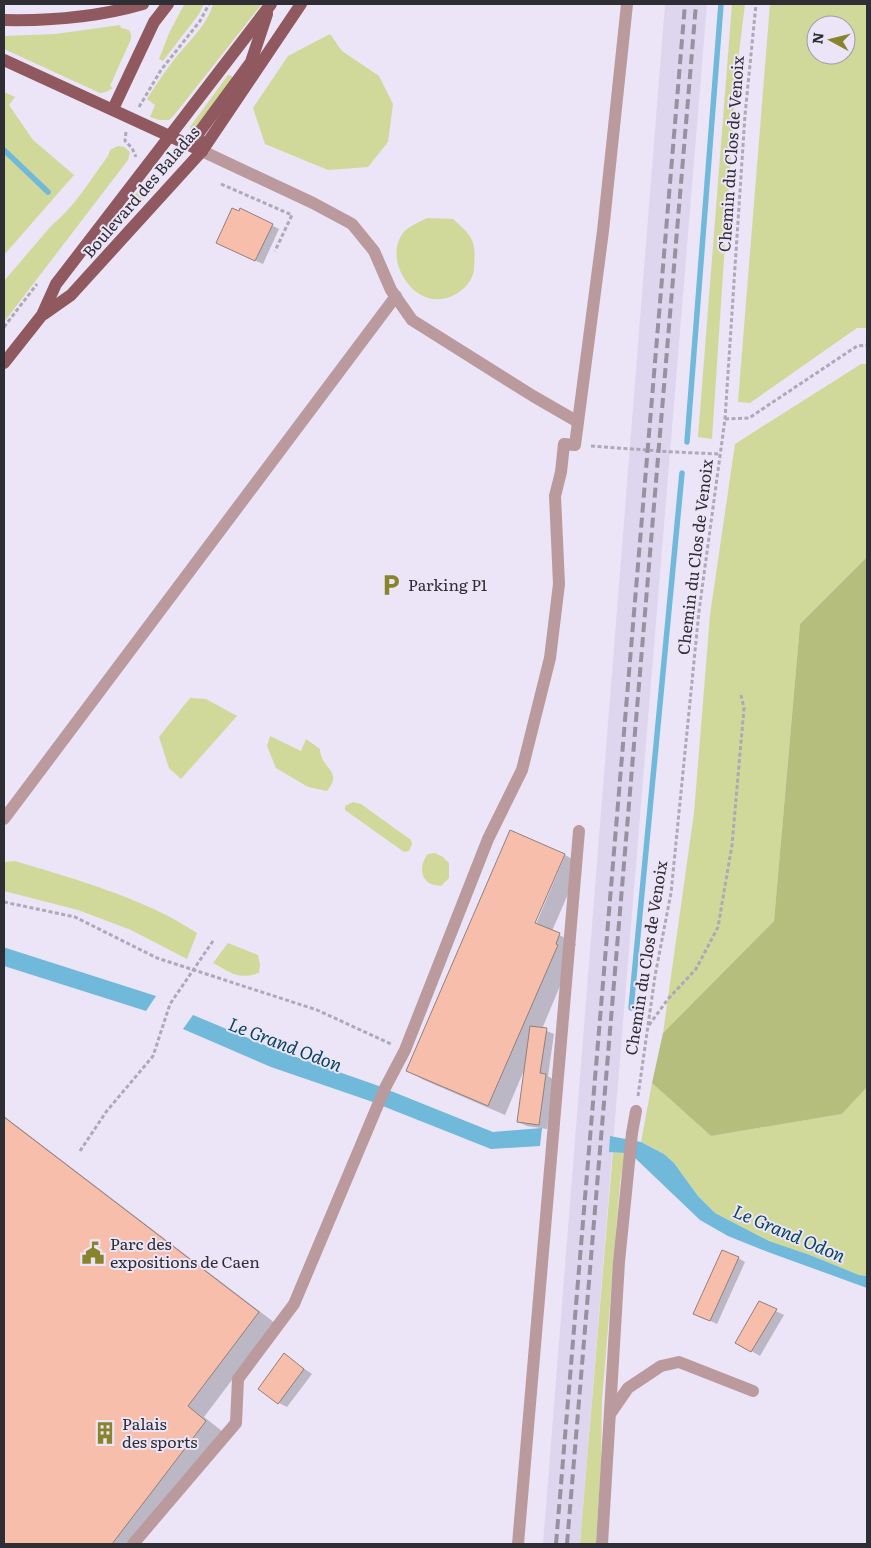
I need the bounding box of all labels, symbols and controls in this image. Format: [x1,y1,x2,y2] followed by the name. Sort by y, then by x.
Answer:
[806,15,856,65] north arrow
[806,31,828,45] text: N
[711,54,749,253] street label: Chemin du Clos de Venoix
[76,120,204,263] street label: Boulevard des Baladas
[670,457,718,656] street label: Chemin du Clos de Venoix
[378,572,404,598] parking icon: Parking P1
[408,572,488,596] place label: Parking P1
[618,858,672,1057] street label: Chemin du Clos de Venoix
[225,1010,346,1078] water label: Le Grand Odon
[729,1197,850,1269] water label: Le Grand Odon
[110,1231,260,1273] place label: Parc des expositions de Caen
[80,1240,106,1266] public building icon: Parc des expositions de Caen
[122,1411,197,1453] place label: Palais des sports
[92,1420,118,1446] building icon: Palais des sports

